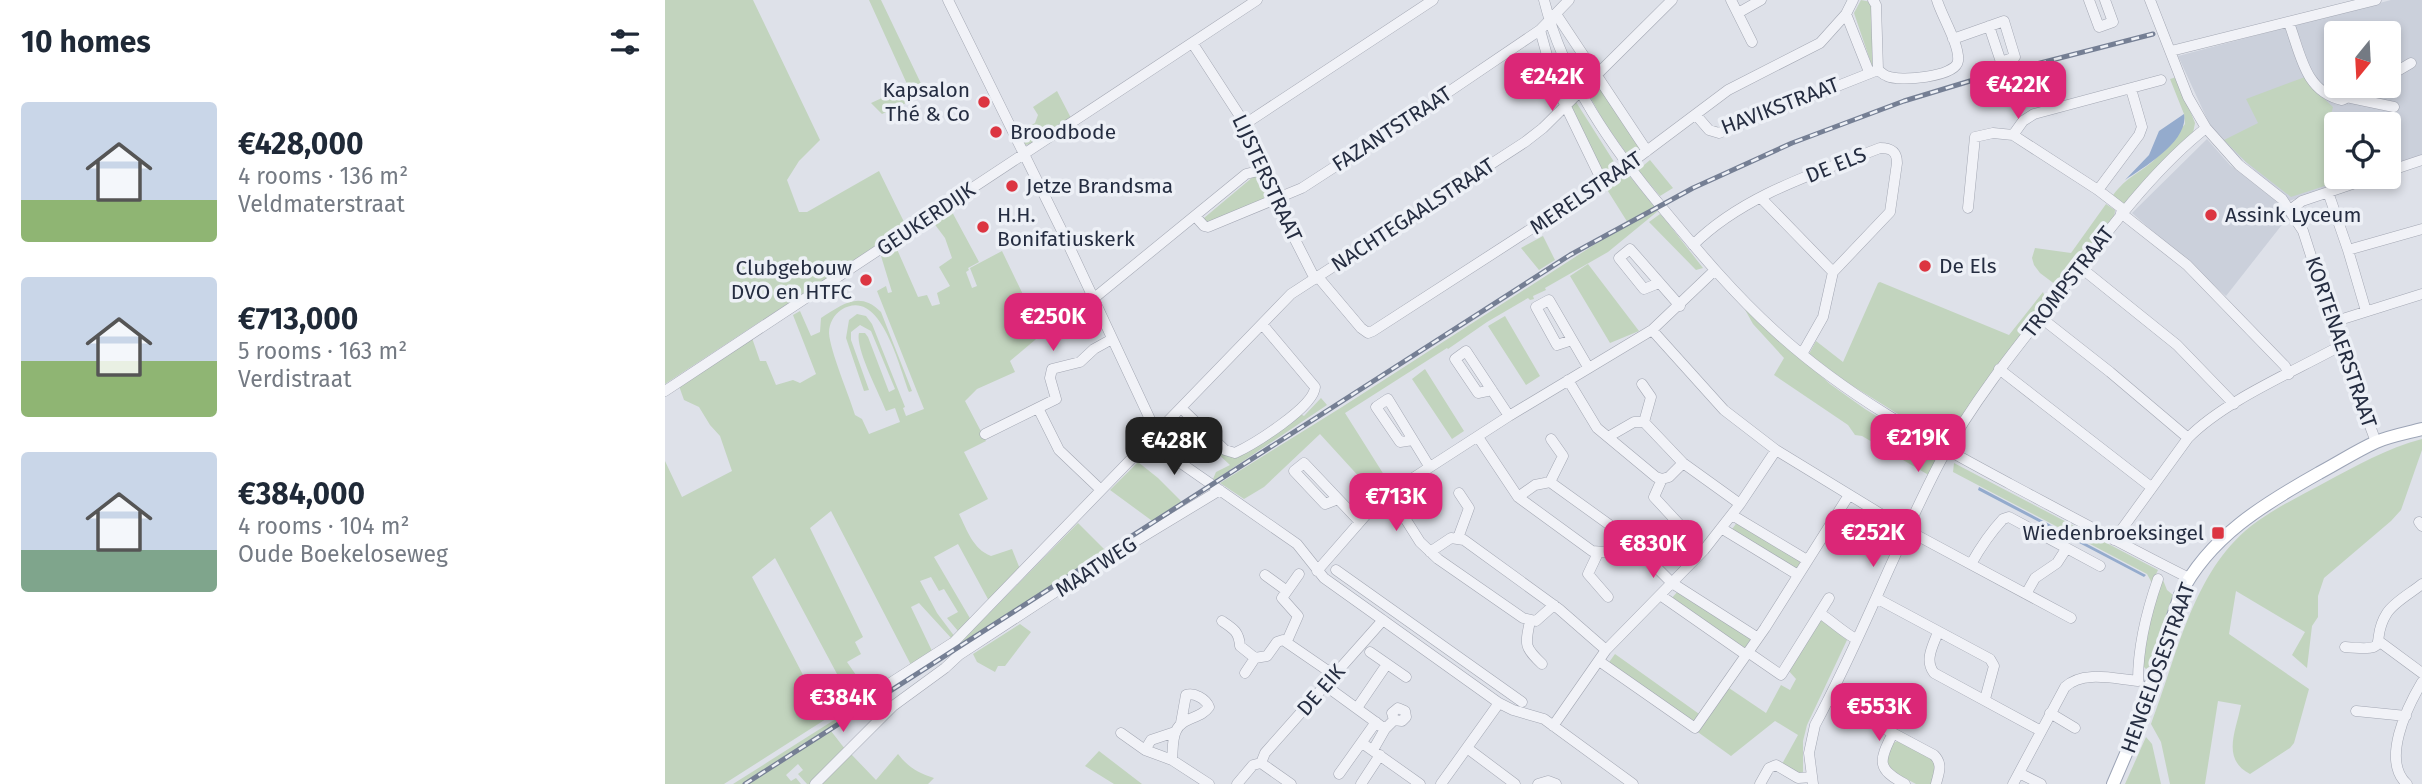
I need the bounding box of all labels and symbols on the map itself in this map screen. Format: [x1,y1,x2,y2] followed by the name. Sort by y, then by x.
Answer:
[2324,21,2401,98] north arrow
[1503,54,1601,113] pin: €242K
[1969,61,2067,121] pin: €422K
[1717,72,1843,140] street label: HAVIKSTRAAT
[882,77,970,127] place label: Kapsalon Thé & Co
[1327,81,1457,177] street label: FAZANTSTRAAT
[976,94,992,110] marker: Kapsalon Thé & Co
[1226,110,1308,246] street label: LIJSTERSTRAAT
[1010,119,1116,145] place label: Broodbode
[988,124,1004,140] marker: Broodbode
[1802,141,1870,189] street label: DE ELS
[1525,146,1647,240] street label: MERELSTRAAT
[1326,152,1500,278] street label: NACHTEGAALSTRAAT
[1026,173,1173,199] place label: Jetze Brandsma
[872,176,981,261] street label: GEUKERDIJK
[1004,178,1020,194] marker: Jetze Brandsma
[997,202,1135,252] place label: H.H. Bonifatiuskerk
[2225,202,2362,228] place label: Assink Lyceum
[2203,207,2219,223] marker: Assink Lyceum
[975,219,991,235] marker: H.H. Bonifatiuskerk
[2016,221,2120,343] street label: TROMPSTRAAT
[1939,253,1997,279] place label: De Els
[2299,253,2383,431] street label: KORTENAERSTRAAT
[731,255,852,305] place label: Clubgebouw DVO en HTFC
[1917,258,1933,274] marker: De Els
[858,272,874,288] marker: Clubgebouw DVO en HTFC
[1004,294,1102,353] pin: €250K
[1869,414,1967,474] pin: €219K
[1125,418,1223,477] pin: €428K
[1347,474,1445,533] pin: €713K
[1824,510,1922,569] pin: €252K
[1604,520,1702,580] pin: €830K
[2022,520,2204,546] place label: Wiedenbroeksingel
[2210,525,2226,541] marker: Wiedenbroeksingel
[1050,531,1142,603] street label: MAATWEG
[2115,579,2201,757] street label: HENGELOSESTRAAT
[1291,658,1351,721] street label: DE EIK
[794,674,892,734] pin: €384K
[1830,684,1928,743] pin: €553K

